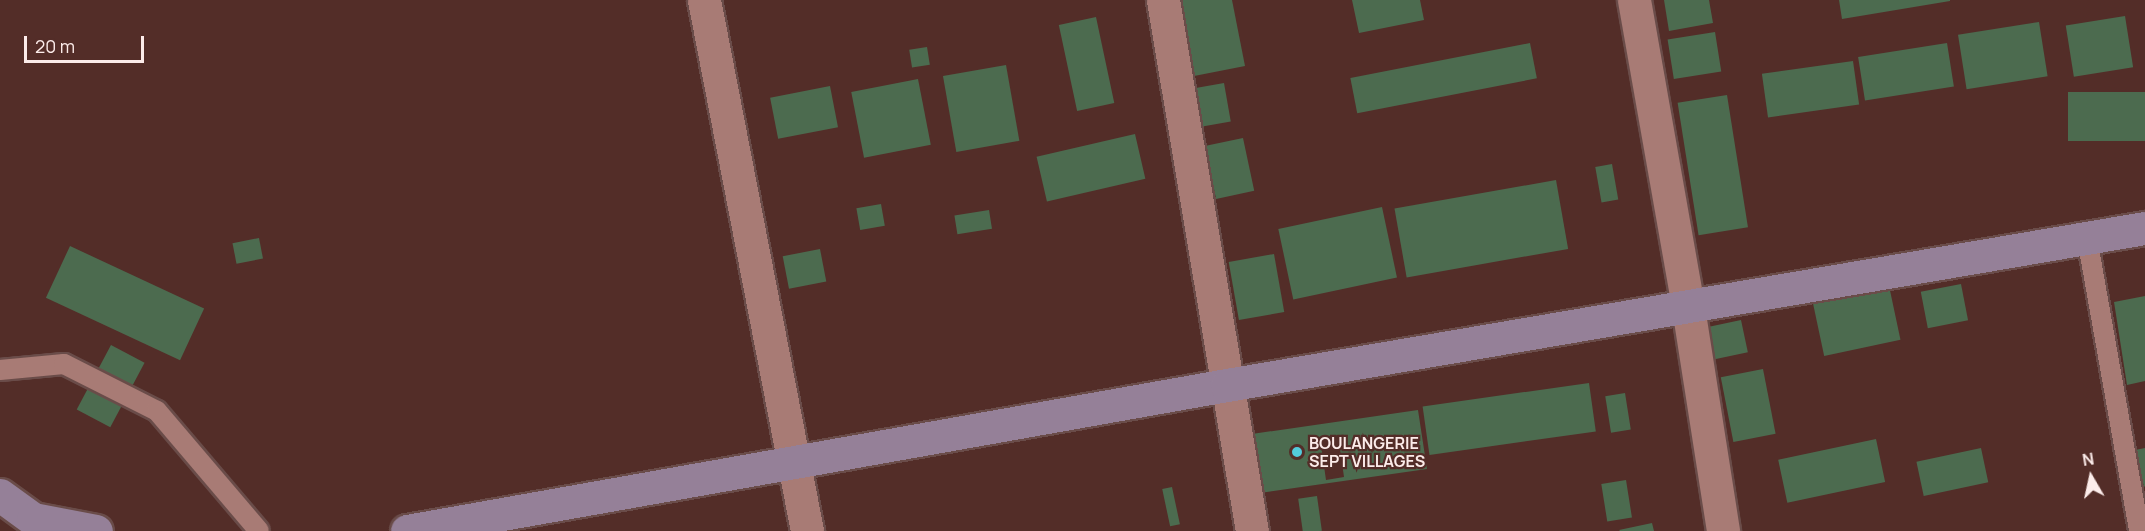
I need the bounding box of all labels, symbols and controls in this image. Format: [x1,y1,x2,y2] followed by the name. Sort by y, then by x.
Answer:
[27,24,147,62] scale bar
[35,34,75,58] text: 20 m
[1309,433,1426,471] place label: BOULANGERIE SEPT VILLAGES
[1290,445,1304,459] marker: BOULANGERIE SEPT VILLAGES
[2061,447,2121,507] north arrow
[2081,447,2096,471] text: N

